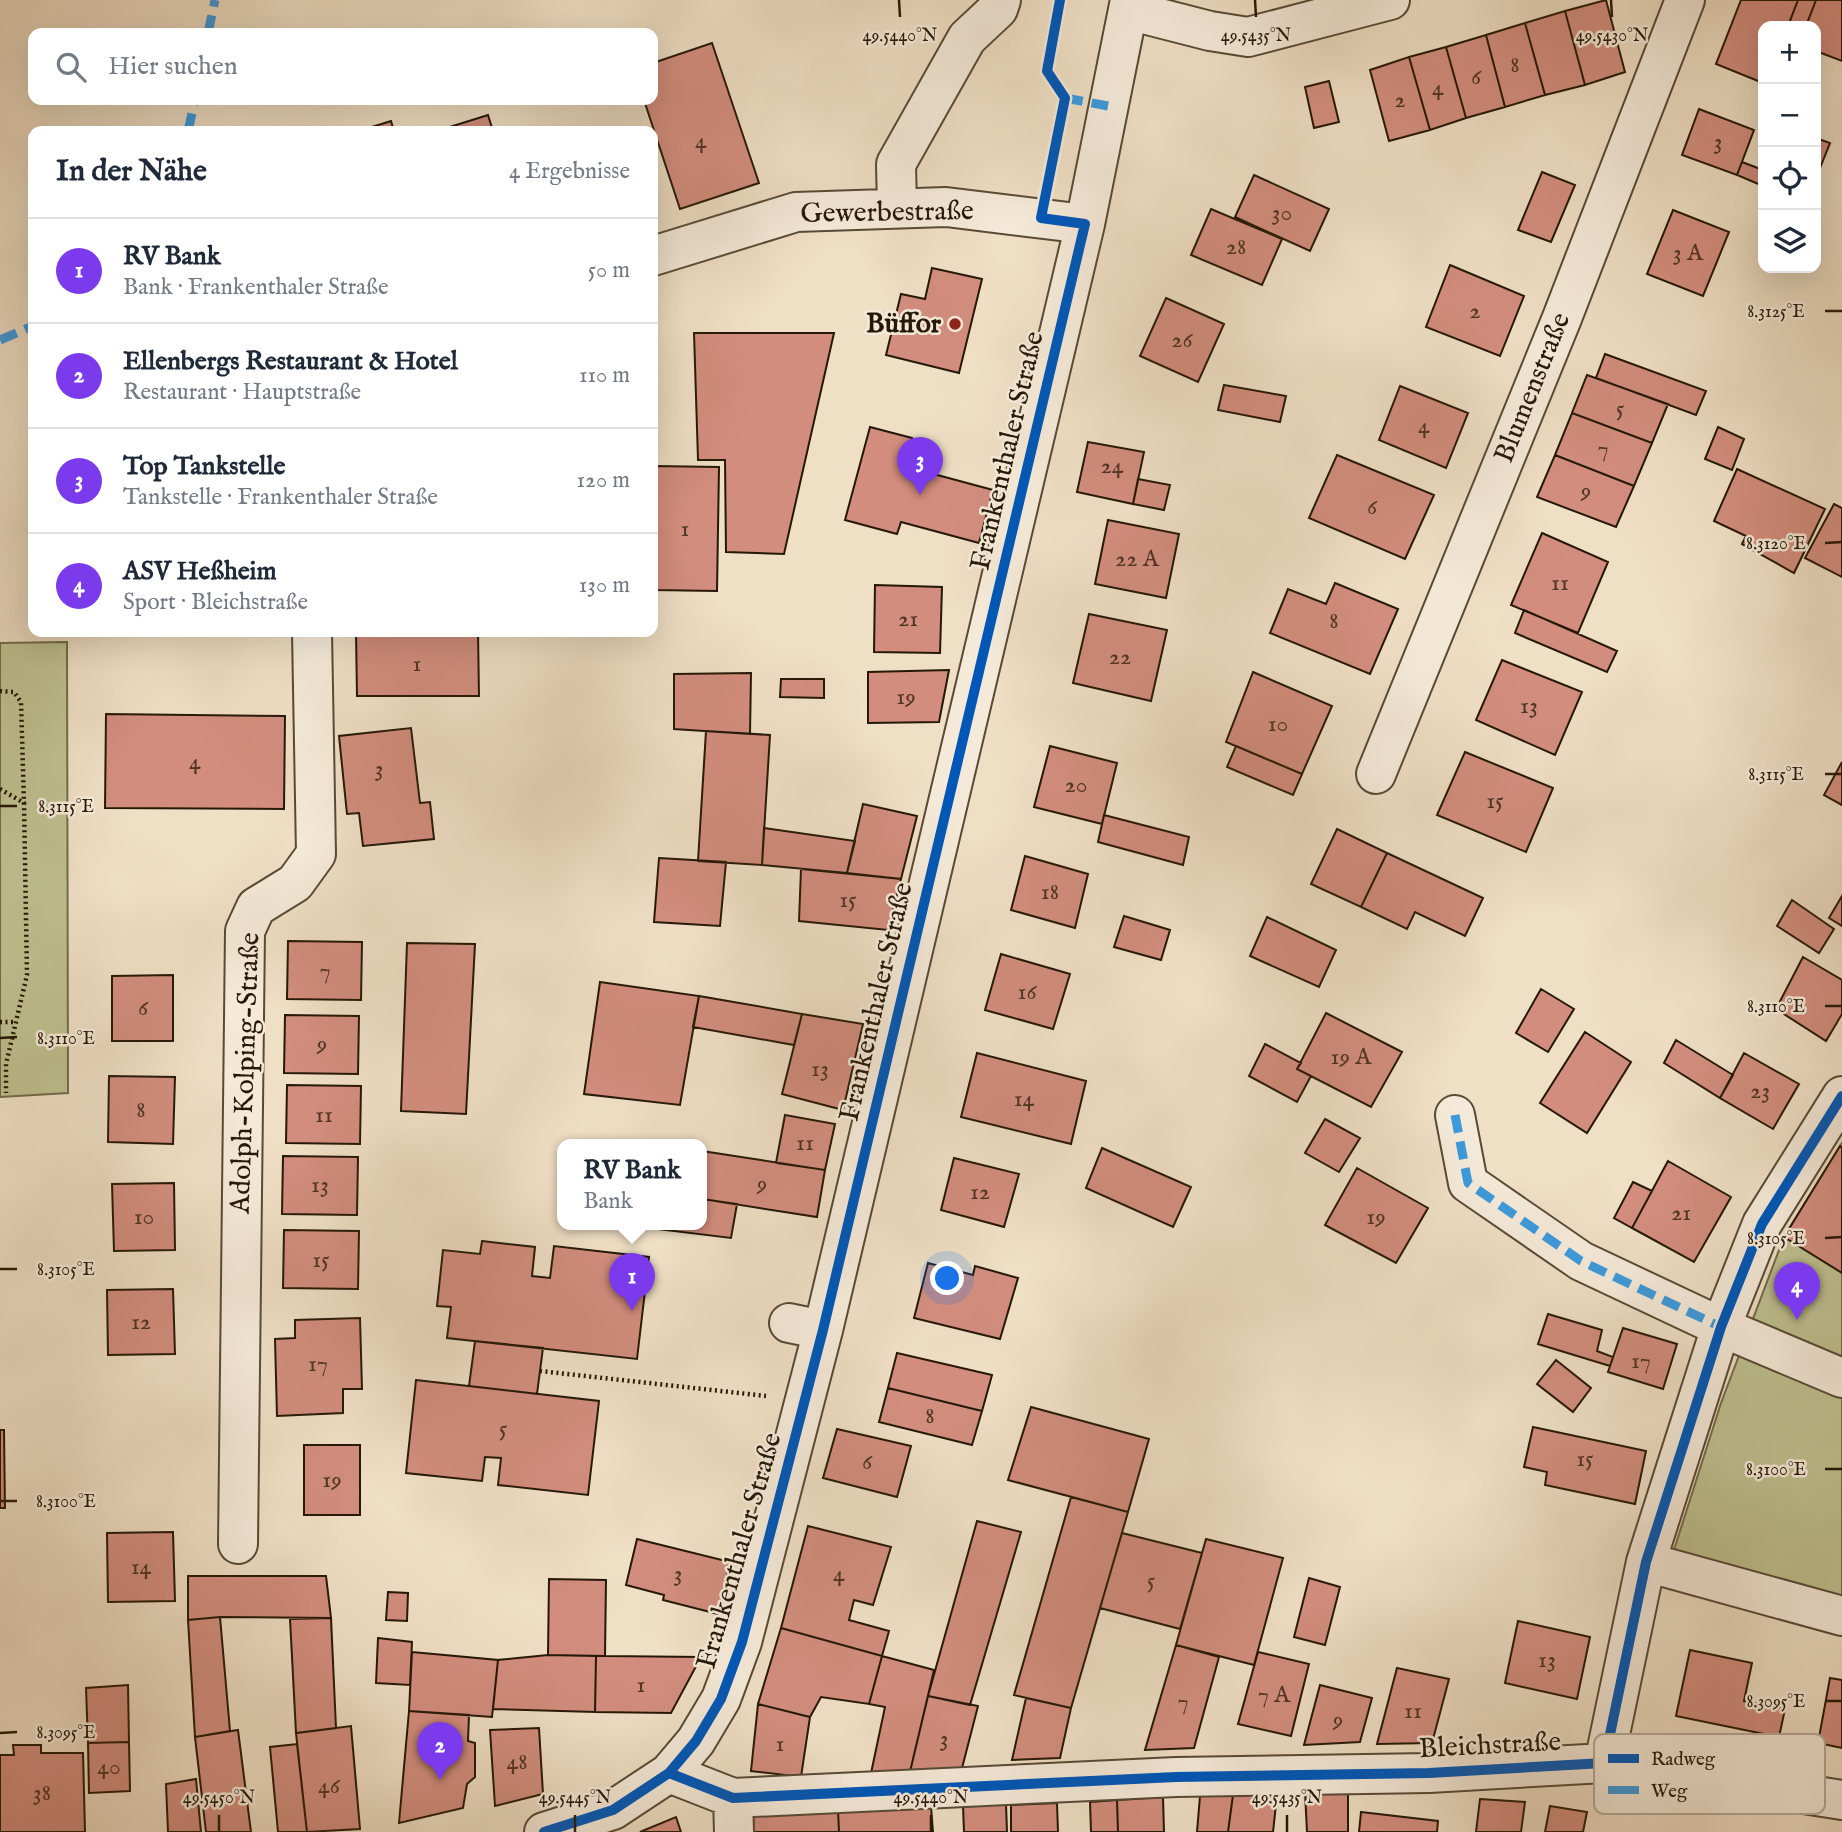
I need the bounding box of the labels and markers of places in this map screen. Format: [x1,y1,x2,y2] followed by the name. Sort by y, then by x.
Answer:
[866,307,942,342] place label: Büffor
[947,316,963,332] marker: Büffor
[897,437,943,495] pin: 3
[609,1253,655,1311] pin: 1
[1774,1262,1820,1320] pin: 4
[417,1722,463,1780] pin: 2

